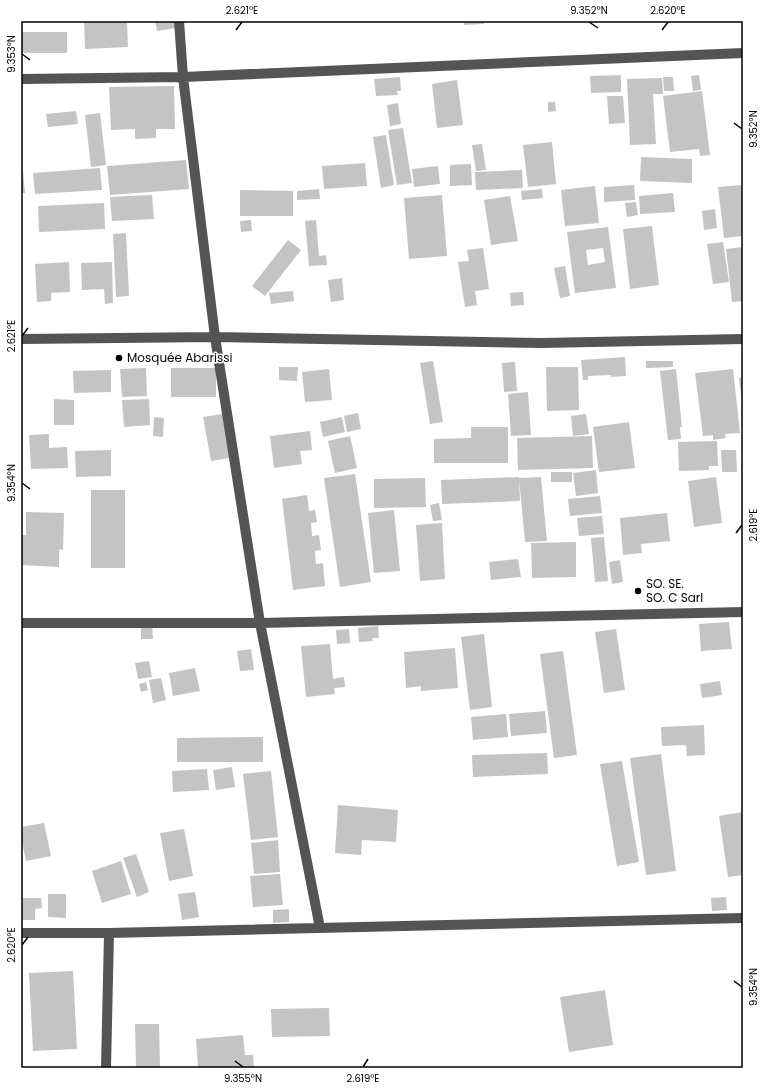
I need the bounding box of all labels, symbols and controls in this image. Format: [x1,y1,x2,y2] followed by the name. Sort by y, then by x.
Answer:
[226,3,258,18] text: 2.621°E
[570,3,608,18] text: 9.352°N
[650,3,686,18] text: 2.620°E
[4,35,19,73] text: 9.353°N
[746,110,761,148] text: 9.352°N
[4,320,19,352] text: 2.621°E
[127,349,232,366] place label: Mosquée Abarissi
[114,353,124,363] marker: Mosquée Abarissi
[4,464,19,502] text: 9.354°N
[746,509,761,541] text: 2.619°E
[646,575,703,606] place label: SO. SE. SO. C Sarl
[633,586,643,596] marker: SO. SE. SO. C Sarl
[4,927,19,963] text: 2.620°E
[746,968,761,1006] text: 9.354°N
[224,1071,262,1086] text: 9.355°N
[347,1071,379,1086] text: 2.619°E

